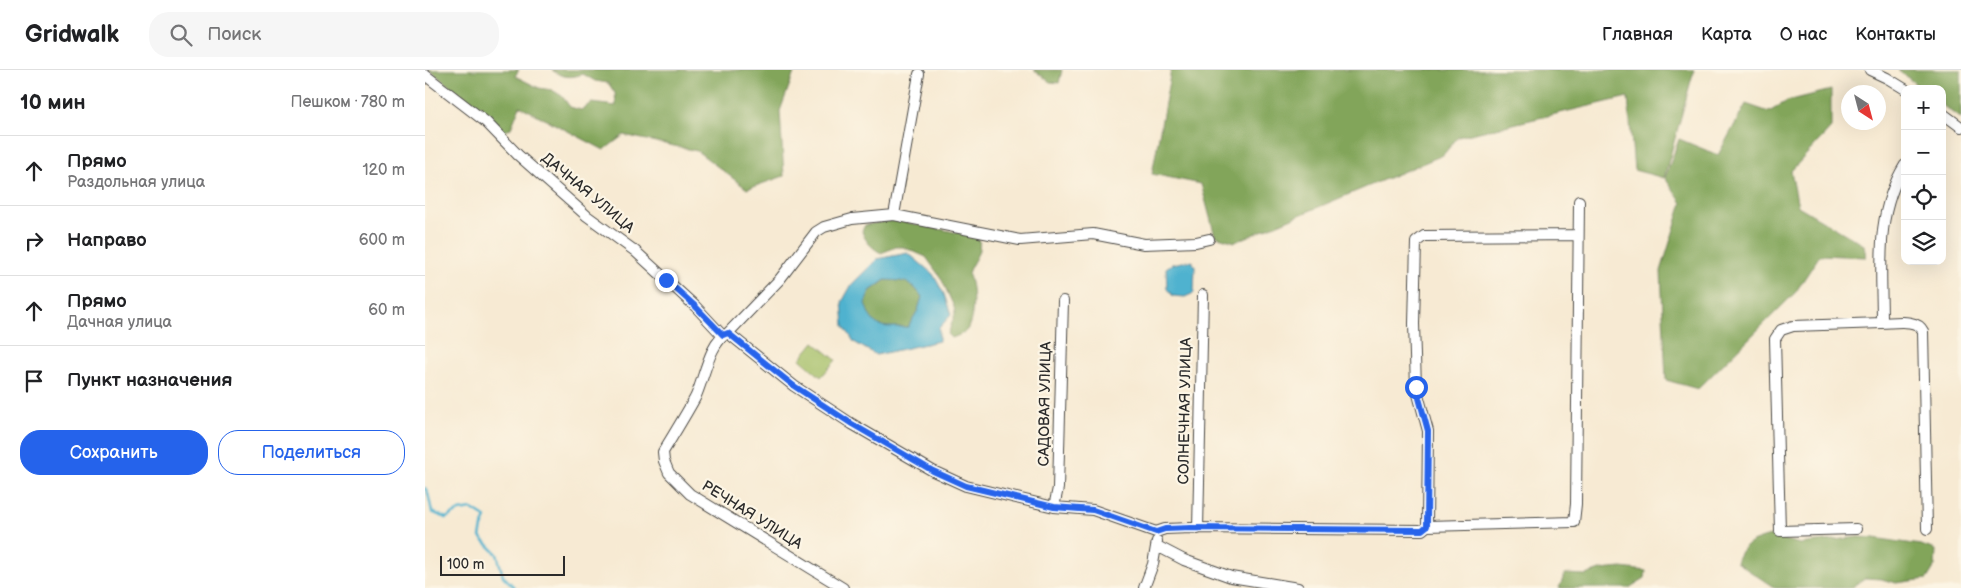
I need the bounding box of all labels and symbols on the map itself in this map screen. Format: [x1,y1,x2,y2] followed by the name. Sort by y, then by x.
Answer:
[1841,85,1886,130] north arrow
[538,149,639,238] street label: ДАЧНАЯ УЛИЦА
[655,269,678,292] route end
[1174,337,1196,485] street label: СОЛНЕЧНАЯ УЛИЦА
[1034,341,1056,466] street label: САДОВАЯ УЛИЦА
[1405,376,1428,399] route start
[698,476,807,554] street label: РЕЧНАЯ УЛИЦА
[440,553,565,576] scale bar

